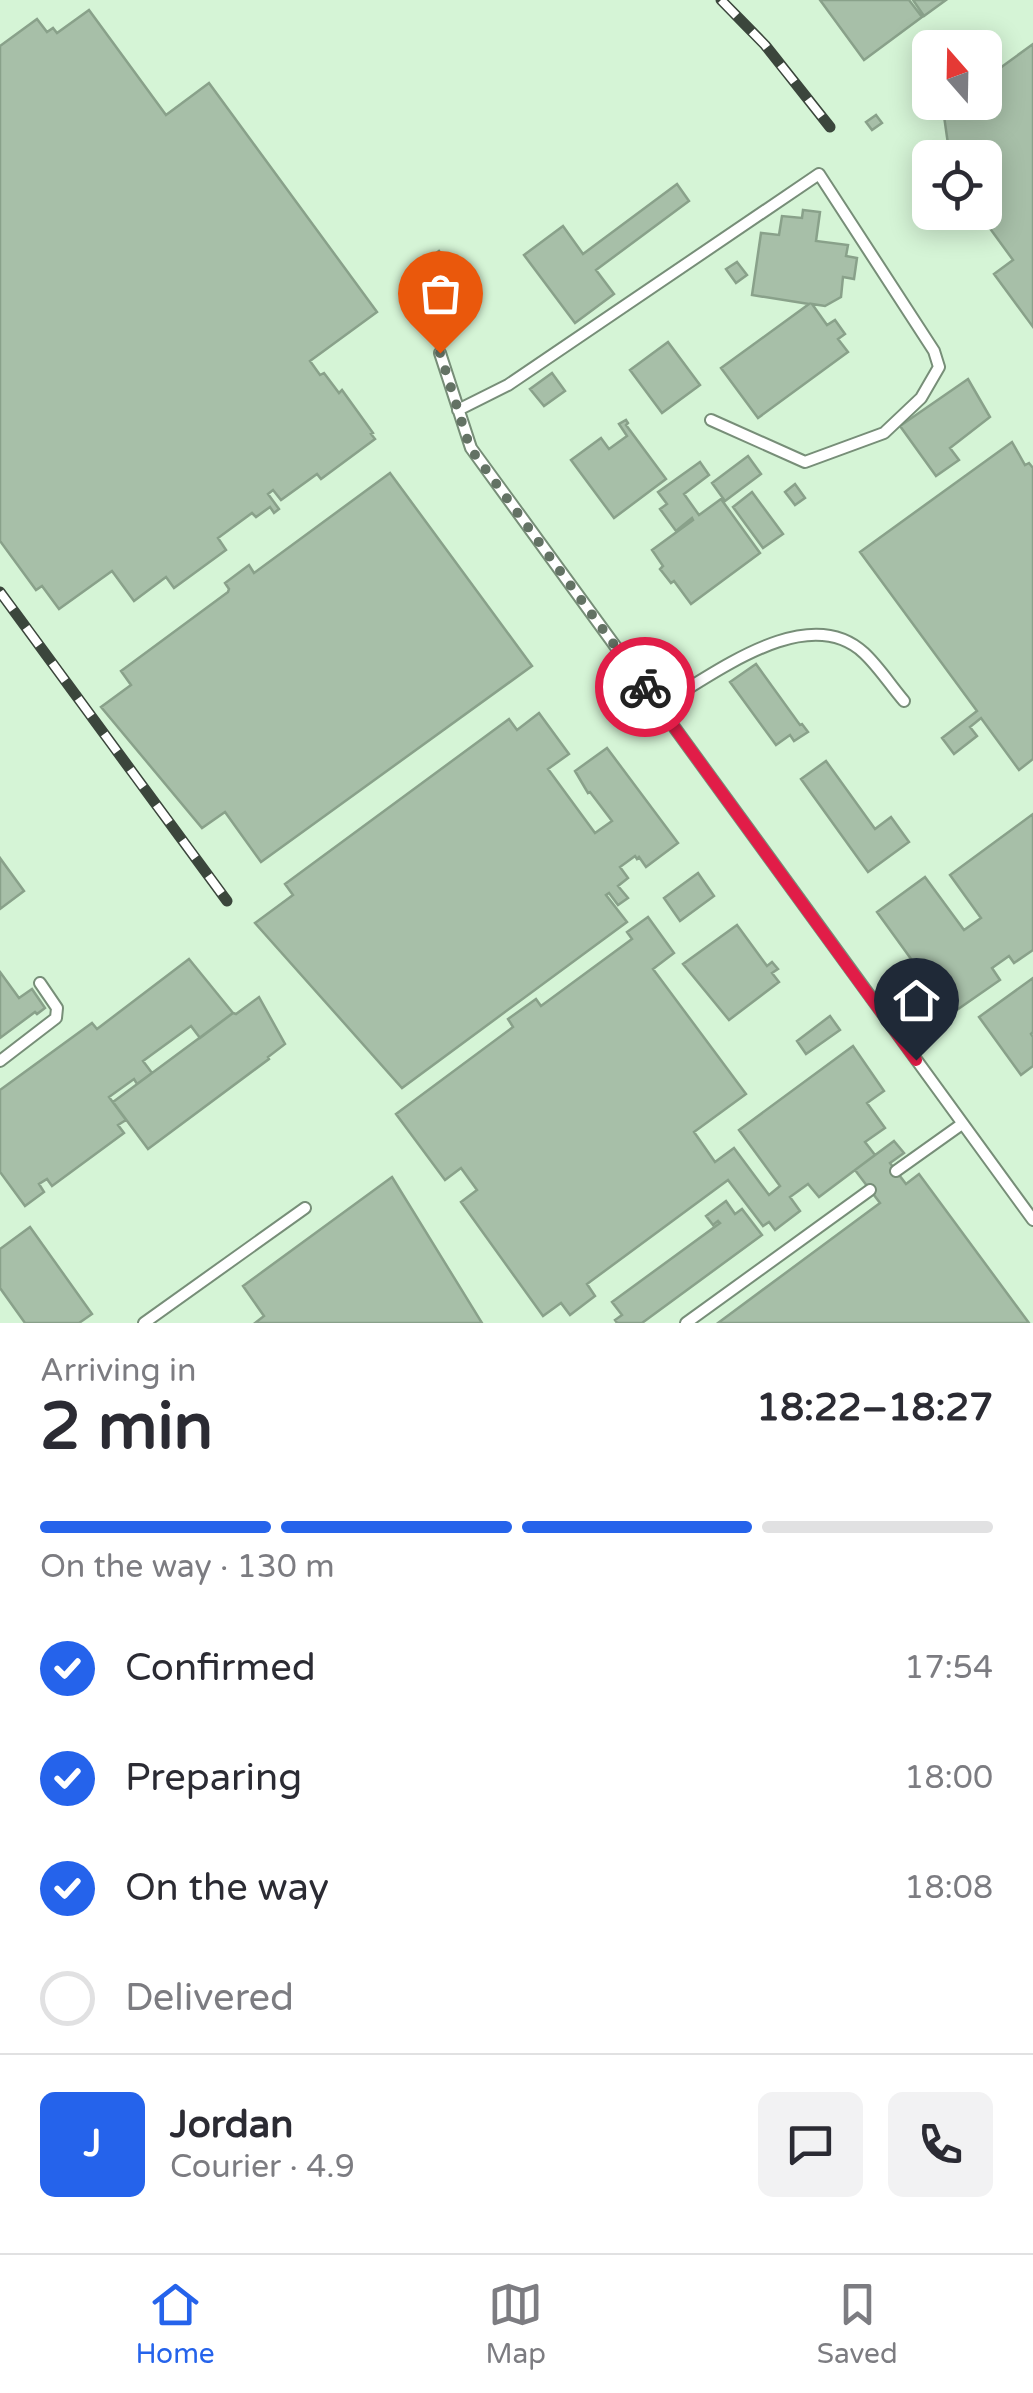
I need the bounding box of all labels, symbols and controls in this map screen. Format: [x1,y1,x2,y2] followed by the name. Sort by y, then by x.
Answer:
[912,30,1002,120] north arrow
[912,30,1002,230] map controls
[912,140,1002,230] button: locate
[398,251,483,354] pin
[413,266,468,321] icon: bag
[595,637,695,737] courier
[618,660,673,715] icon: bike
[874,958,959,1061] pin
[889,973,944,1028] icon: home
[40,1352,197,1390] text: Arriving in
[756,1385,993,1431] text: 18:22–18:27
[40,1388,213,1467] text: 2 min
[40,1548,335,1586] text: On the way · 130 m
[40,1641,95,1696] icon: check
[125,1645,316,1691] text: Confirmed
[904,1649,993,1687] text: 17:54
[40,1751,95,1806] icon: check
[125,1755,302,1801] text: Preparing
[904,1759,993,1797] text: 18:00
[40,1861,95,1916] icon: check
[125,1865,329,1911] text: On the way
[904,1869,993,1907] text: 18:08
[125,1975,294,2021] text: Delivered
[758,2092,863,2197] button: chat
[888,2092,993,2197] button: phone
[170,2102,293,2148] text: Jordan
[84,2121,101,2167] text: J
[170,2148,355,2186] text: Courier · 4.9
[135,2277,215,2371] tab: Home
[485,2277,546,2371] tab: Map
[817,2277,898,2371] tab: Saved

